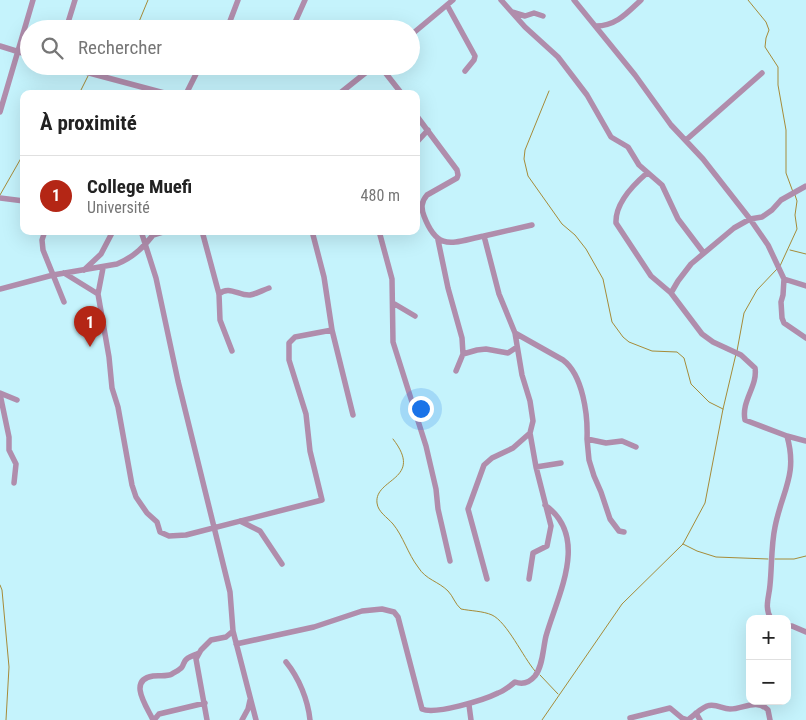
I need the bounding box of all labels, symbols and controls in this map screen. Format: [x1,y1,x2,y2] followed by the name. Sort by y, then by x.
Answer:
[20,20,420,75] search box
[38,34,66,62] icon: search
[78,36,162,59] text: Rechercher
[40,111,137,135] text: À proximité
[87,175,192,198] text: College Muefi
[52,186,60,205] text: 1
[361,186,400,205] text: 480 m
[87,198,150,217] text: Université
[74,306,106,347] pin: 1
[408,396,434,422] your location
[746,615,791,705] map controls
[746,615,791,660] button: +
[746,660,791,705] button: −

